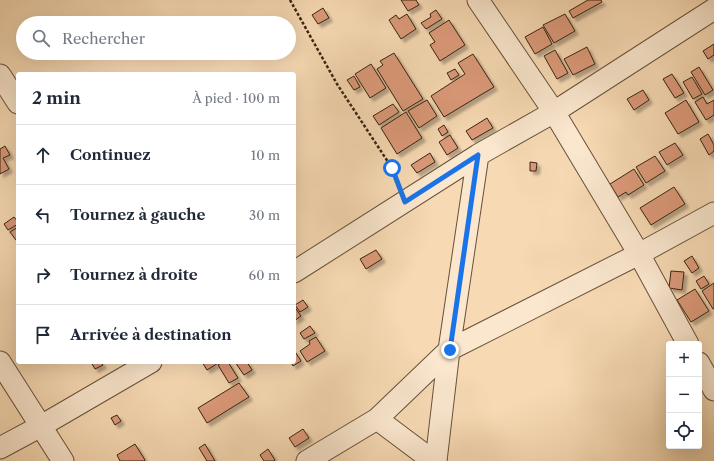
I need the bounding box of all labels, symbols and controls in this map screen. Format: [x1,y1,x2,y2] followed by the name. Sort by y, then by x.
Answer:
[16,16,296,60] search box
[30,27,52,49] icon: search
[62,29,145,48] text: Rechercher
[32,88,81,108] text: 2 min
[192,90,280,106] text: À pied · 100 m
[32,144,54,166] icon: ahead
[70,145,151,164] text: Continuez
[251,147,280,163] text: 10 m
[383,159,401,177] route start
[32,204,54,226] icon: left
[70,205,206,224] text: Tournez à gauche
[249,207,280,223] text: 30 m
[32,264,54,286] icon: right
[70,265,198,284] text: Tournez à droite
[249,267,280,283] text: 60 m
[32,324,54,346] icon: arrive
[70,325,232,344] text: Arrivée à destination
[441,341,459,359] route end
[666,341,702,449] map controls
[666,341,702,377] button: +
[666,377,702,413] button: −
[666,413,702,449] button: locate

